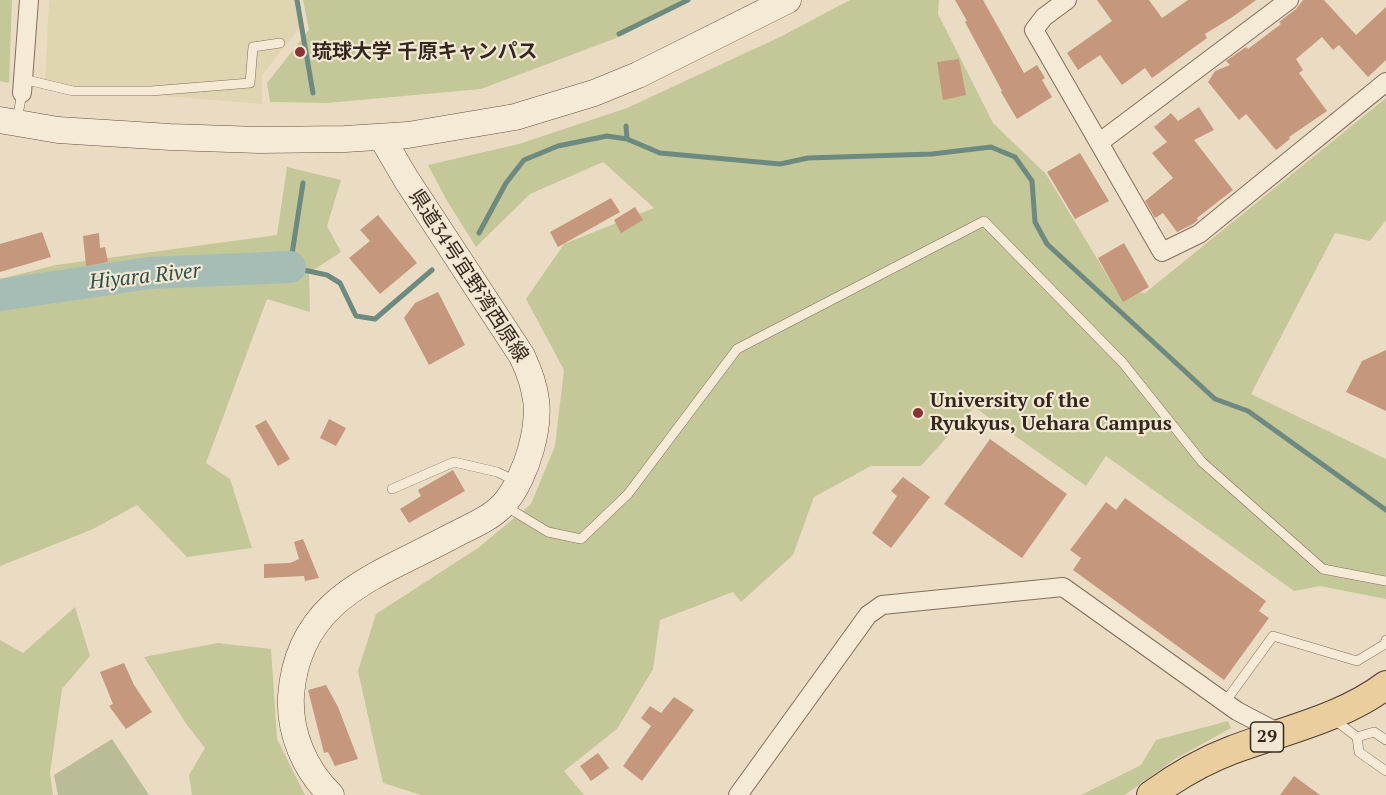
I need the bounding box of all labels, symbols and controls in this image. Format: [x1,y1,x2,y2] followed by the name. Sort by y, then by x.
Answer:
[312,40,537,64] place label: 琉球大学 千原キャンパス
[293,45,307,59] marker: 琉球大学 千原キャンパス
[403,185,533,367] street label: 県道34号宜野湾西原線
[88,259,202,295] water label: Hiyara River
[930,389,1172,436] place label: University of the Ryukyus, Uehara Campus
[911,406,925,420] marker: University of the Ryukyus, Uehara Campus
[1250,722,1284,752] road number: 29

